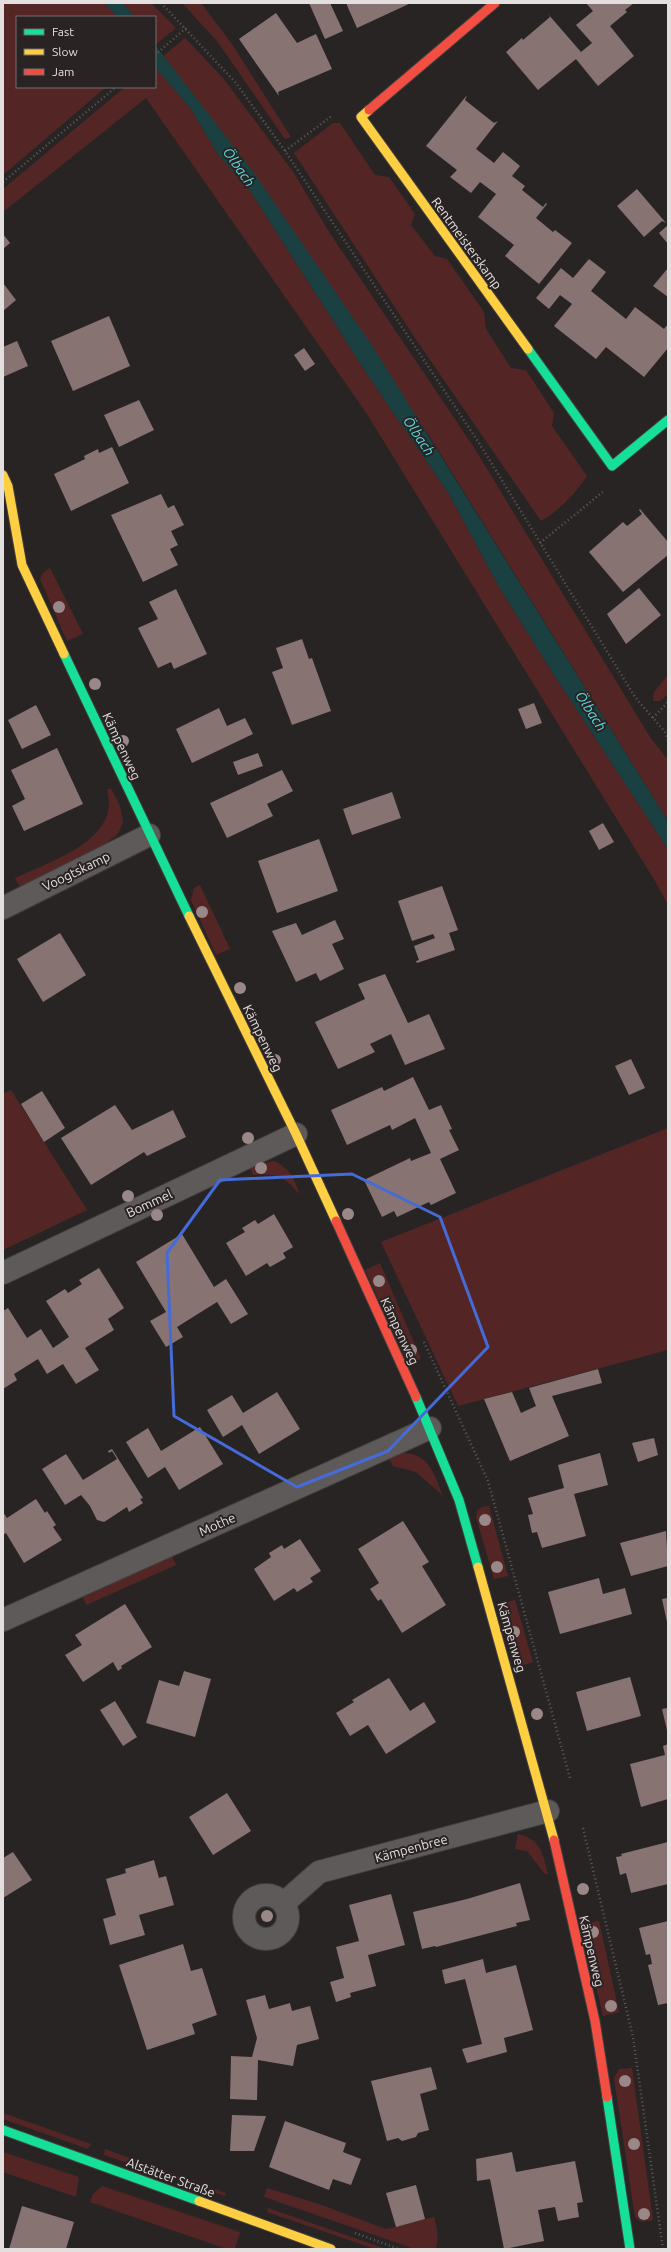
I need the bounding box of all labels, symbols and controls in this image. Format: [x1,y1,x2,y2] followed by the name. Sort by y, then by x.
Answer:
[16,16,156,88] legend
[52,25,74,38] text: Fast
[52,45,78,58] text: Slow
[52,65,74,78] text: Jam
[220,144,259,190] water label: Ölbach
[429,194,505,292] street label: Rentmeisterskamp
[400,413,439,459] water label: Ölbach
[572,688,611,734] water label: Ölbach
[100,710,144,782] street label: Kämpenweg
[40,849,112,893] street label: Voogtskamp
[241,1002,285,1074] street label: Kämpenweg
[124,1186,175,1220] street label: Bommel
[378,1295,422,1367] street label: Kämpenweg
[197,1510,237,1538] street label: Mothe
[495,1600,529,1674] street label: Kämpenweg
[373,1832,449,1864] street label: Kämpenbree
[577,1914,607,1988] street label: Kämpenweg
[125,2155,217,2199] street label: Alstätter Straße

